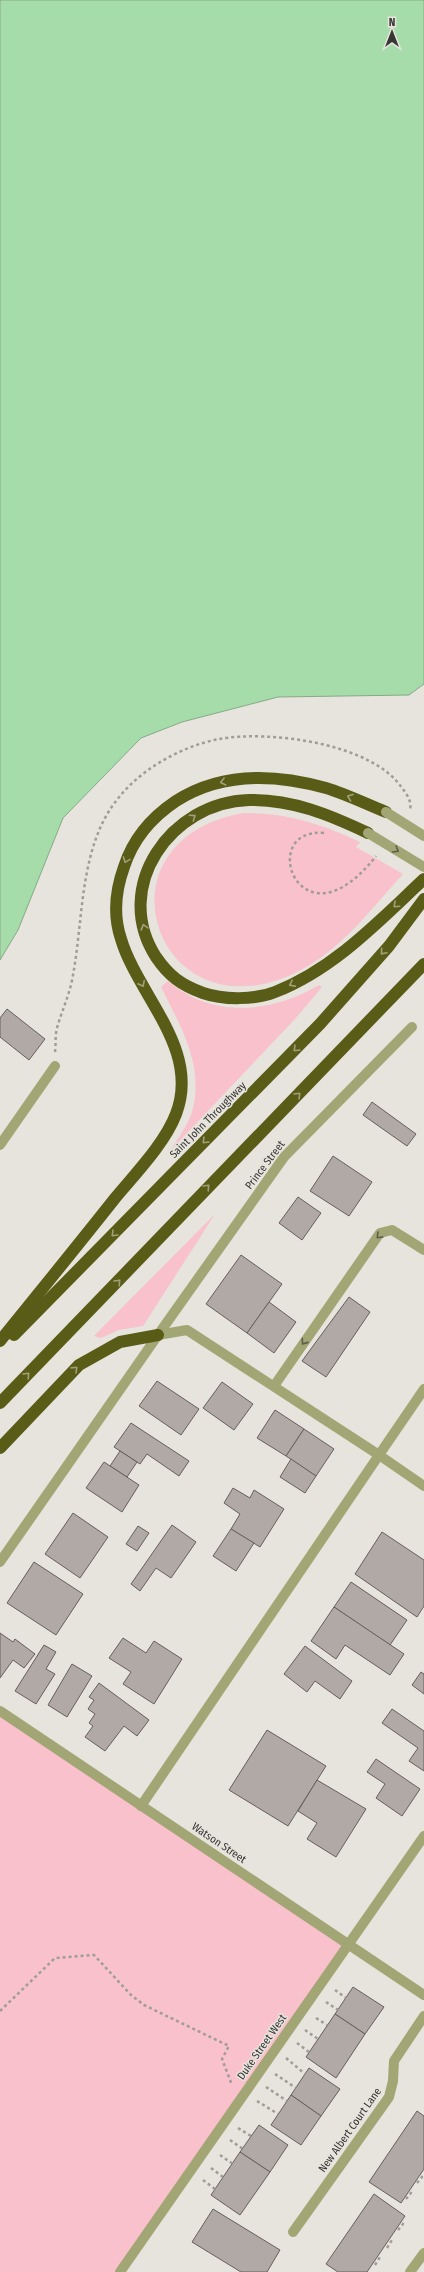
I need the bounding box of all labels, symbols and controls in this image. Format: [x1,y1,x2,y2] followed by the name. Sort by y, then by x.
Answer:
[372,12,412,52] north arrow
[389,16,395,29] text: N
[219,777,226,785] one-way arrow
[346,794,353,802] one-way arrow
[189,814,196,822] one-way arrow
[392,846,399,853] one-way arrow
[122,857,131,864] one-way arrow
[393,901,400,908] one-way arrow
[140,924,148,931] one-way arrow
[381,947,388,955] one-way arrow
[289,979,297,986] one-way arrow
[137,980,144,987] one-way arrow
[293,1044,301,1052] one-way arrow
[167,1079,249,1161] street label: Saint John Throughway
[293,1092,301,1100] one-way arrow
[202,1136,210,1144] one-way arrow
[243,1138,288,1192] street label: Prince Street
[202,1185,209,1192] one-way arrow
[111,1229,119,1237] one-way arrow
[376,1231,384,1238] one-way arrow
[113,1279,120,1287] one-way arrow
[302,1337,309,1344] one-way arrow
[70,1366,78,1374] one-way arrow
[22,1372,30,1380] one-way arrow
[189,1820,249,1866] street label: Watson Street
[235,2012,290,2082] street label: Duke Street West
[316,2085,384,2175] street label: New Albert Court Lane

